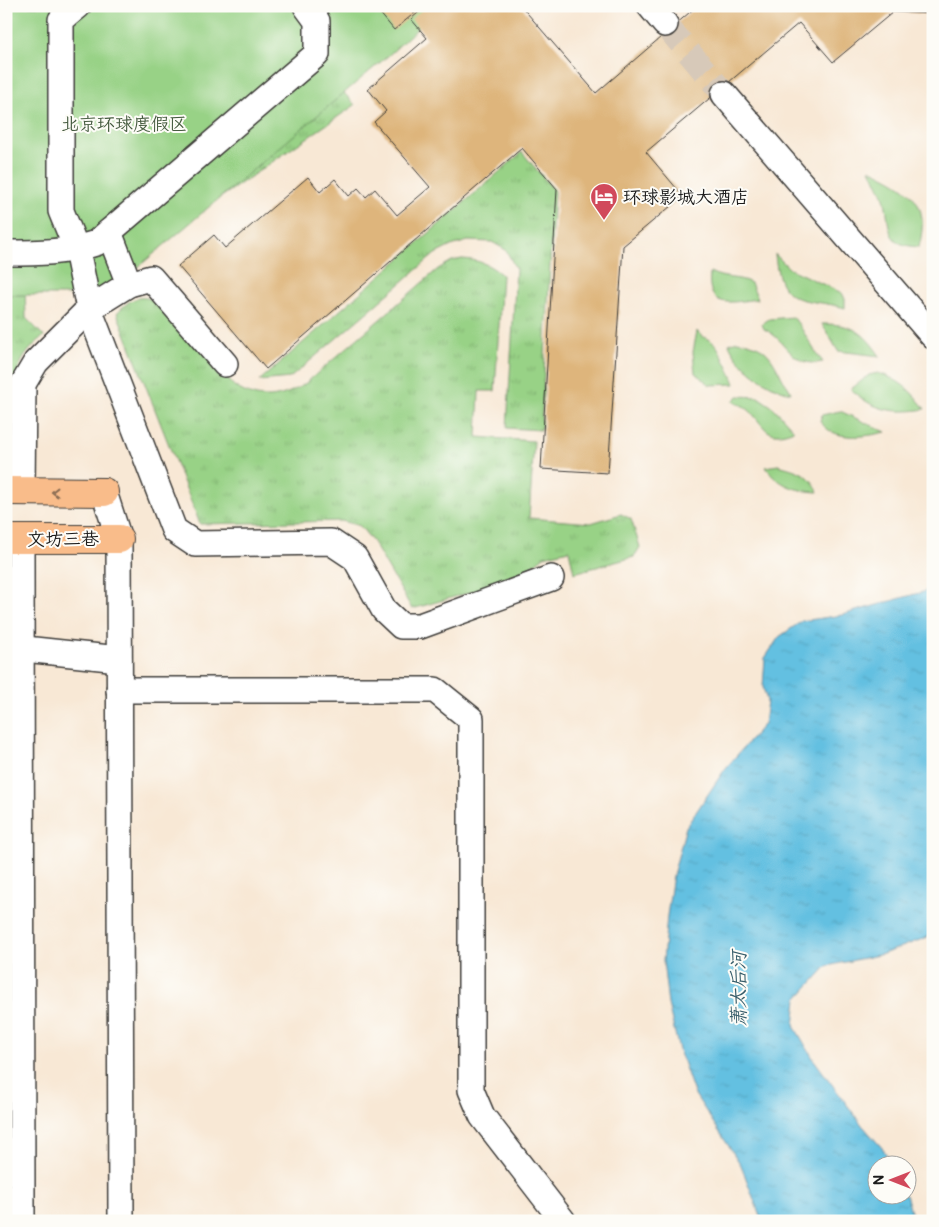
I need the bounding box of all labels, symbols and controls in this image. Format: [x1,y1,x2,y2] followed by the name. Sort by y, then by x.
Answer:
[61,114,187,135] park label: 北京环球度假区
[589,182,619,221] hotel icon: 环球影城大酒店
[623,187,749,208] place label: 环球影城大酒店
[51,486,59,497] one-way arrow
[27,529,99,550] street label: 文坊三巷
[728,948,751,1027] water label: 萧太后河
[866,1154,916,1204] north arrow
[871,1175,888,1185] text: N

